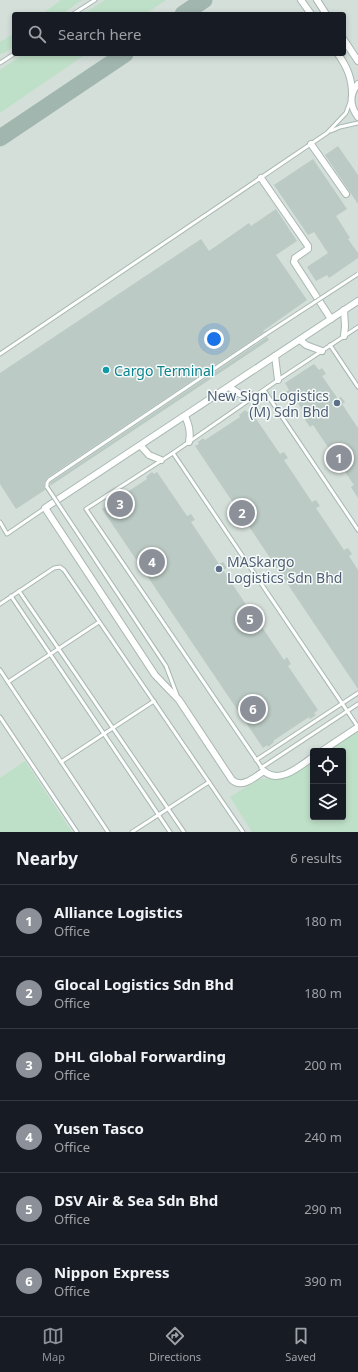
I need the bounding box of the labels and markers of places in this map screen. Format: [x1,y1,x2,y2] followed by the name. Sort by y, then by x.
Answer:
[114,361,214,380] place label: Cargo Terminal
[101,365,111,375] marker: Cargo Terminal
[207,386,329,421] place label: New Sign Logistics (M) Sdn Bhd
[332,398,342,408] marker: New Sign Logistics (M) Sdn Bhd
[326,443,352,473] pin: 1
[107,489,133,519] pin: 3
[229,498,255,528] pin: 2
[139,547,165,577] pin: 4
[227,552,342,587] place label: MASkargo Logistics Sdn Bhd
[214,564,224,574] marker: MASkargo Logistics Sdn Bhd
[237,604,263,634] pin: 5
[240,694,266,724] pin: 6

